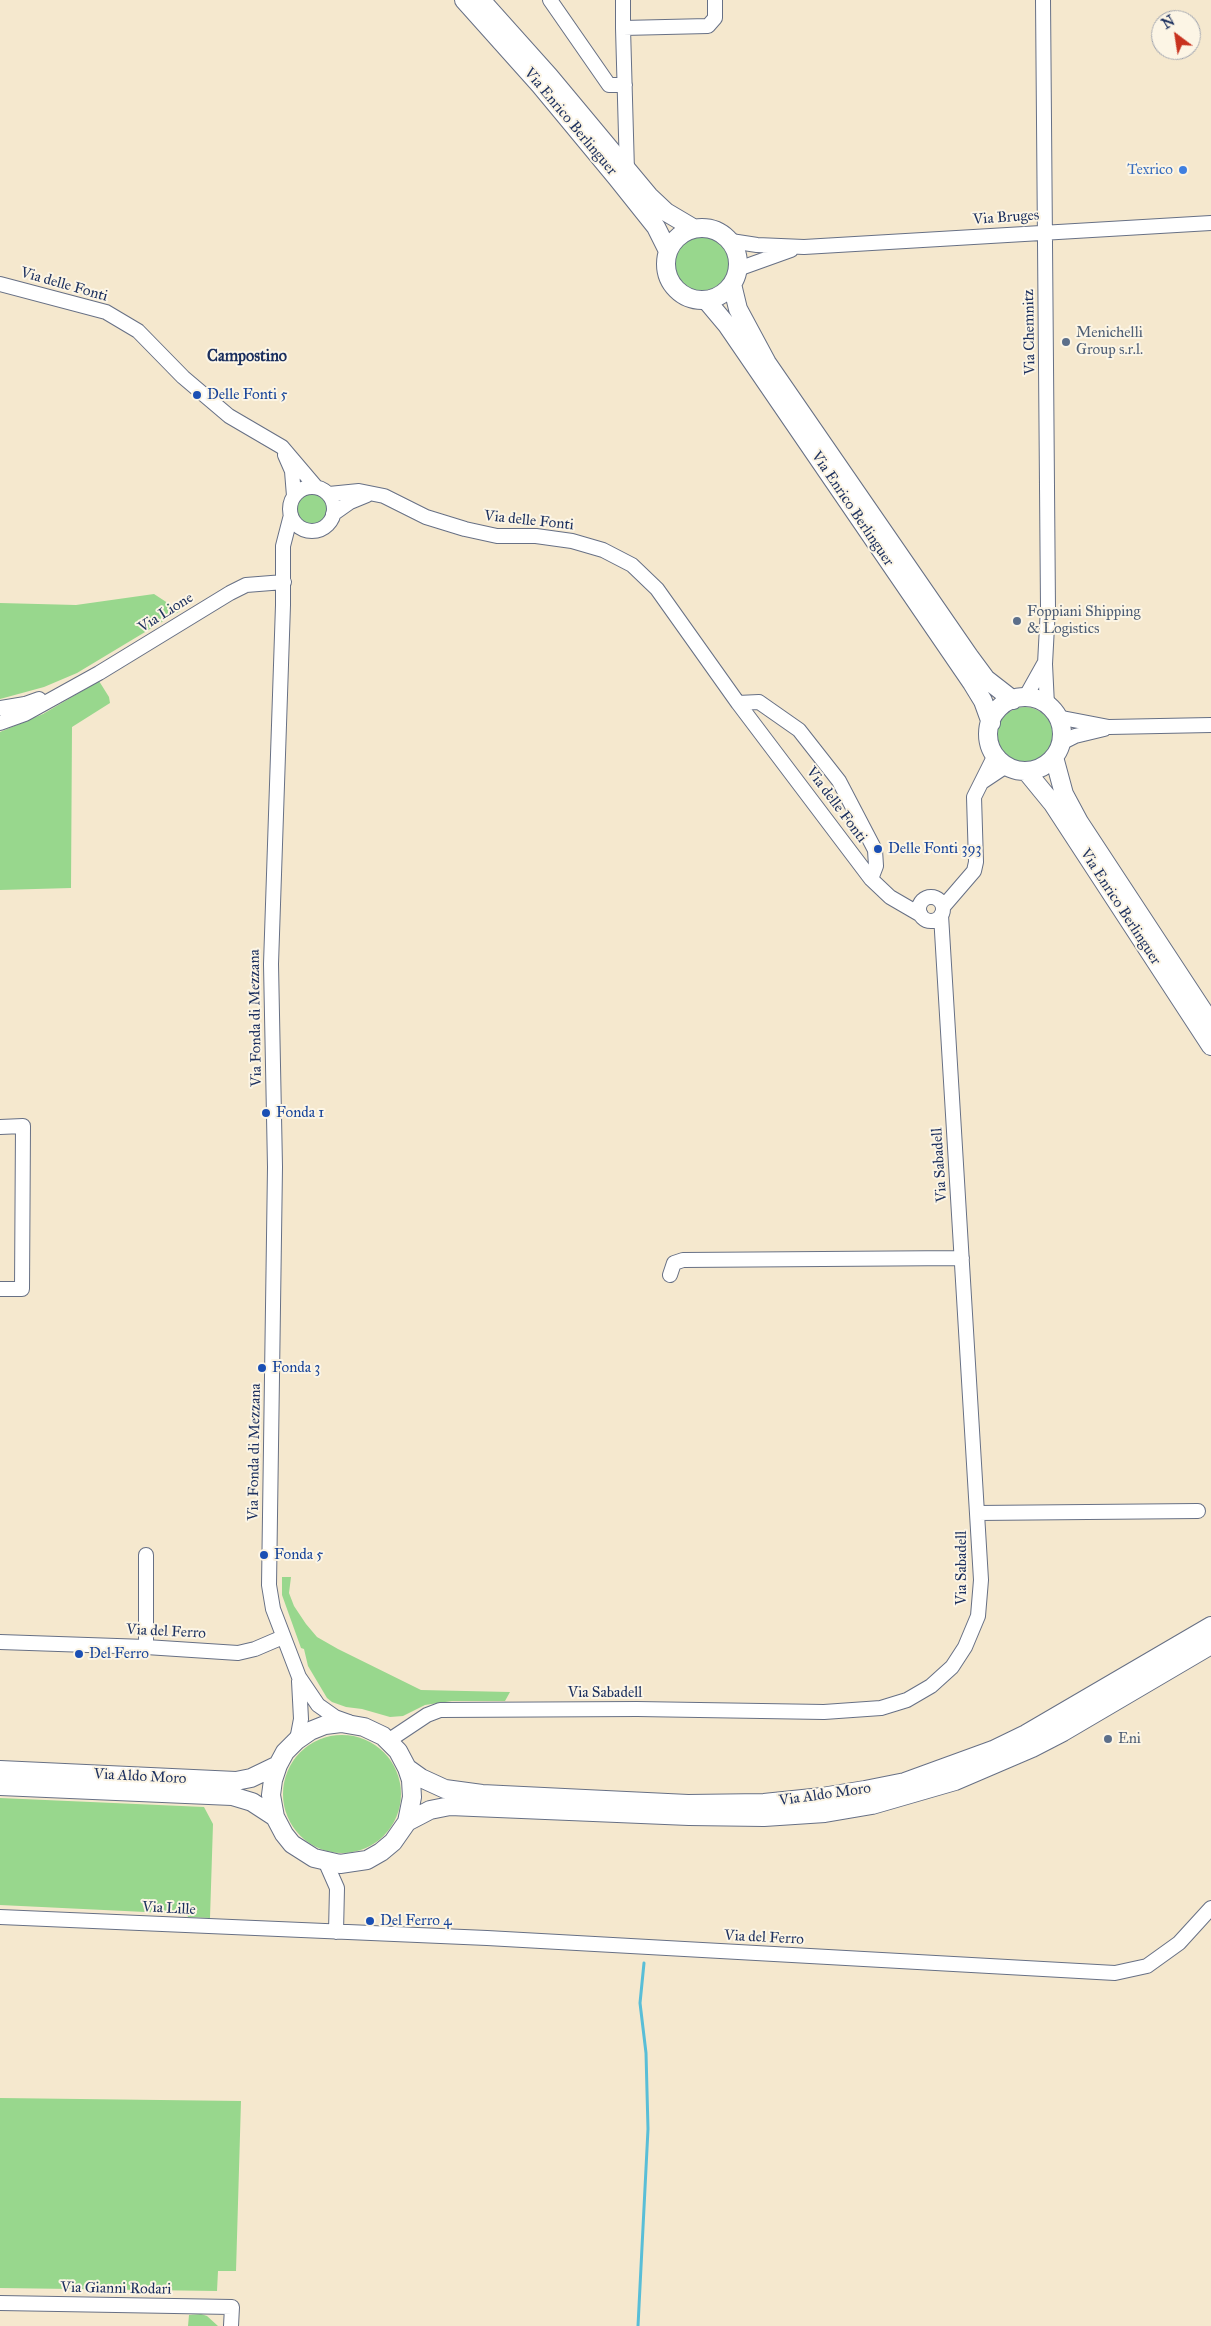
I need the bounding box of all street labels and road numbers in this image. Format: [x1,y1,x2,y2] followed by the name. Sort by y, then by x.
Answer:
[520,65,620,179] street label: Via Enrico Berlinguer
[972,207,1040,229] street label: Via Bruges
[18,264,110,306] street label: Via delle Fonti
[1020,289,1040,375] street label: Via Chemnitz
[807,448,897,570] street label: Via Enrico Berlinguer
[483,507,575,535] street label: Via delle Fonti
[135,589,197,637] street label: Via Lione
[802,764,870,846] street label: Via delle Fonti
[1076,846,1164,968] street label: Via Enrico Berlinguer
[246,949,266,1087] street label: Via Fonda di Mezzana
[928,1127,952,1203] street label: Via Sabadell
[245,1383,265,1521] street label: Via Fonda di Mezzana
[953,1531,971,1605] street label: Via Sabadell
[126,1621,206,1643] street label: Via del Ferro
[568,1684,642,1702] street label: Via Sabadell
[93,1766,187,1788] street label: Via Aldo Moro
[778,1780,872,1810] street label: Via Aldo Moro
[142,1899,196,1919] street label: Via Lille
[724,1927,804,1949] street label: Via del Ferro
[60,2279,172,2299] street label: Via Gianni Rodari

